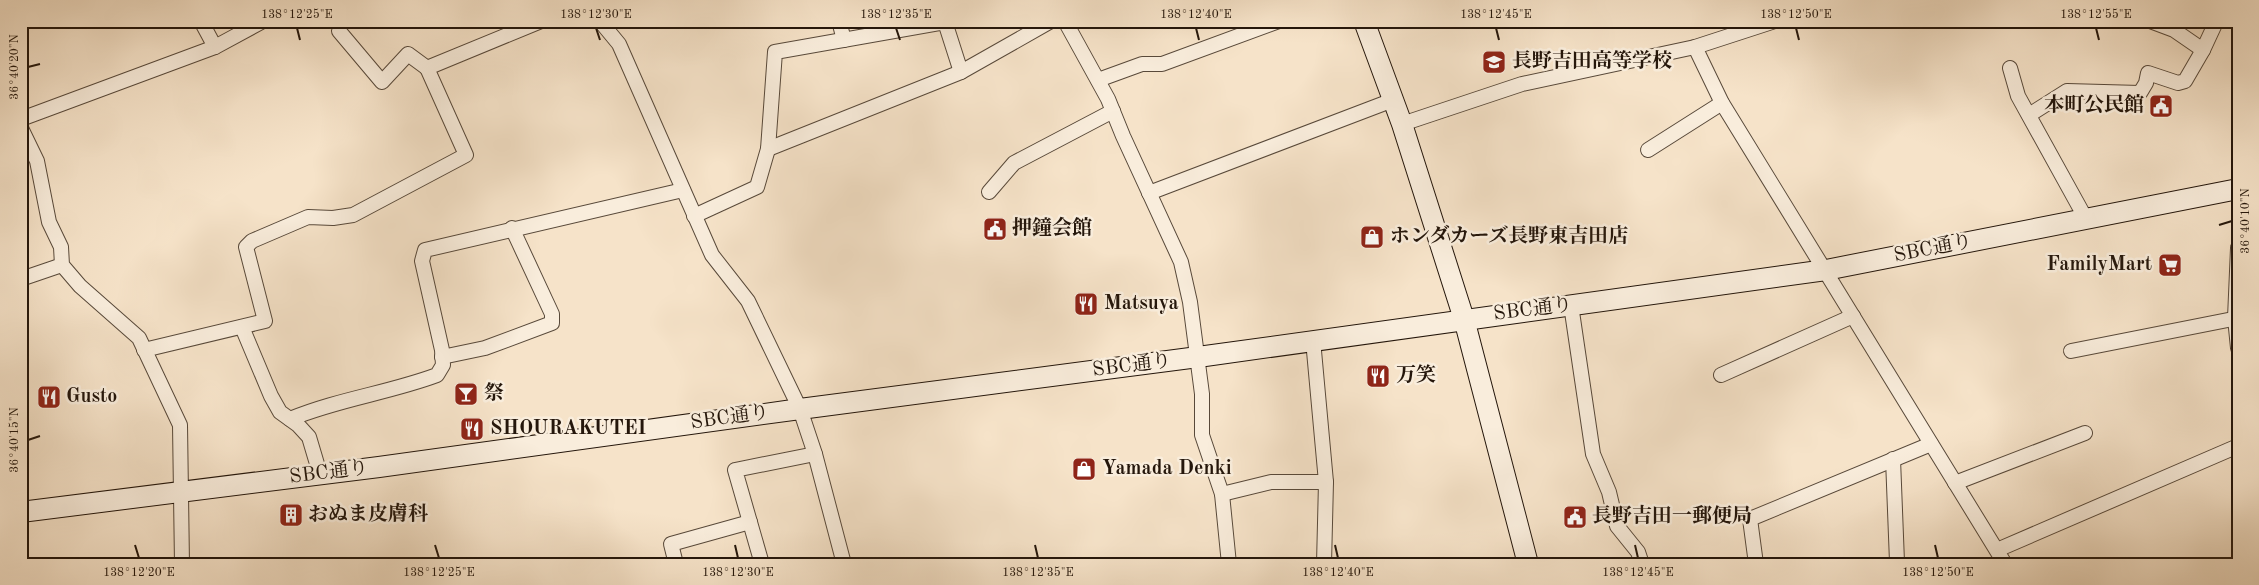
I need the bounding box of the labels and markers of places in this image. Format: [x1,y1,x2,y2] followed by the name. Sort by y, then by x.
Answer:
[1481,49,1507,75] school or university icon: 長野吉田高等学校
[1512,49,1672,72] place label: 長野吉田高等学校
[2044,93,2144,116] place label: 本町公民館
[2148,93,2174,119] public building icon: 本町公民館
[982,216,1008,242] public building icon: 押鐘会館
[1012,216,1092,239] place label: 押鐘会館
[1359,224,1385,250] shop icon: ホンダカーズ長野東吉田店
[1390,224,1628,247] place label: ホンダカーズ長野東吉田店
[2157,252,2183,278] supermarket icon: FamilyMart
[2047,255,2152,275] place label: FamilyMart
[1073,291,1099,317] restaurant icon: Matsuya
[1104,294,1179,314] place label: Matsuya
[1365,363,1391,389] restaurant icon: 万笑
[1396,364,1436,386] place label: 万笑
[453,381,479,407] bar icon: 祭
[484,381,504,404] place label: 祭
[36,384,62,410] restaurant icon: Gusto
[66,387,117,407] place label: Gusto
[459,416,485,442] restaurant icon: SHOURAKUTEI
[490,419,646,439] place label: SHOURAKUTEI
[1071,456,1097,482] shop icon: Yamada Denki
[1102,459,1232,479] place label: Yamada Denki
[278,502,304,528] building icon: おぬま皮膚科
[308,502,428,525] place label: おぬま皮膚科
[1562,504,1588,530] public building icon: 長野吉田一郵便局
[1592,504,1752,527] place label: 長野吉田一郵便局

